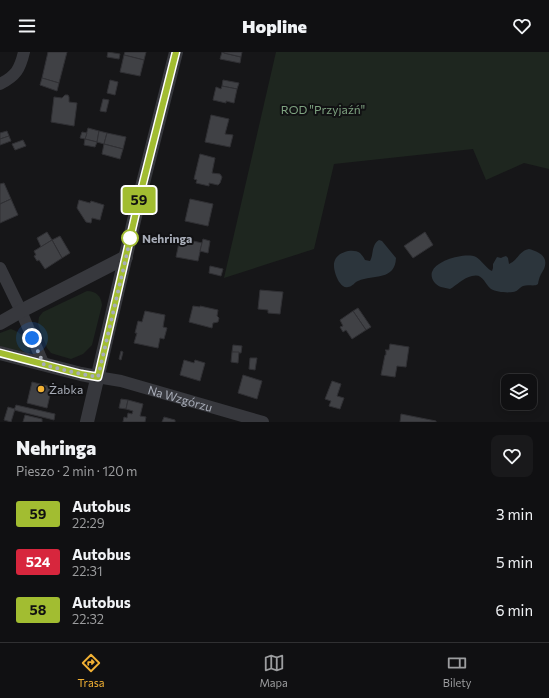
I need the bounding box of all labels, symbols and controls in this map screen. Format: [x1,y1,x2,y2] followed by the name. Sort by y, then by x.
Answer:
[16,15,38,37] icon: menu
[242,15,307,37] text: Hopline
[511,15,533,37] icon: heart
[281,102,365,116] park label: ROD "Przyjaźń"
[121,187,157,213] line badge: 59
[131,191,147,208] text: 59
[121,229,139,247] marker: Nehringa
[142,231,192,245] place label: Nehringa
[22,328,42,348] your location
[501,374,537,410] map controls
[501,374,537,410] button: layers
[49,382,83,396] place label: Żabka
[146,382,214,414] street label: Na Wzgórzu
[36,384,46,394] marker: Żabka
[491,435,533,477] button: heart
[16,436,96,459] text: Nehringa
[16,463,137,479] text: Pieszo · 2 min · 120 m
[72,497,131,515] text: Autobus
[30,505,46,522] text: 59
[496,505,533,523] text: 3 min
[72,515,105,531] text: 22:29
[72,545,131,563] text: Autobus
[26,553,50,570] text: 524
[496,553,533,571] text: 5 min
[72,563,102,579] text: 22:31
[72,593,131,611] text: Autobus
[30,601,46,618] text: 58
[495,601,533,619] text: 6 min
[72,611,104,627] text: 22:32
[77,652,104,689] tab: Trasa
[259,652,288,689] tab: Mapa
[443,652,471,689] tab: Bilety

